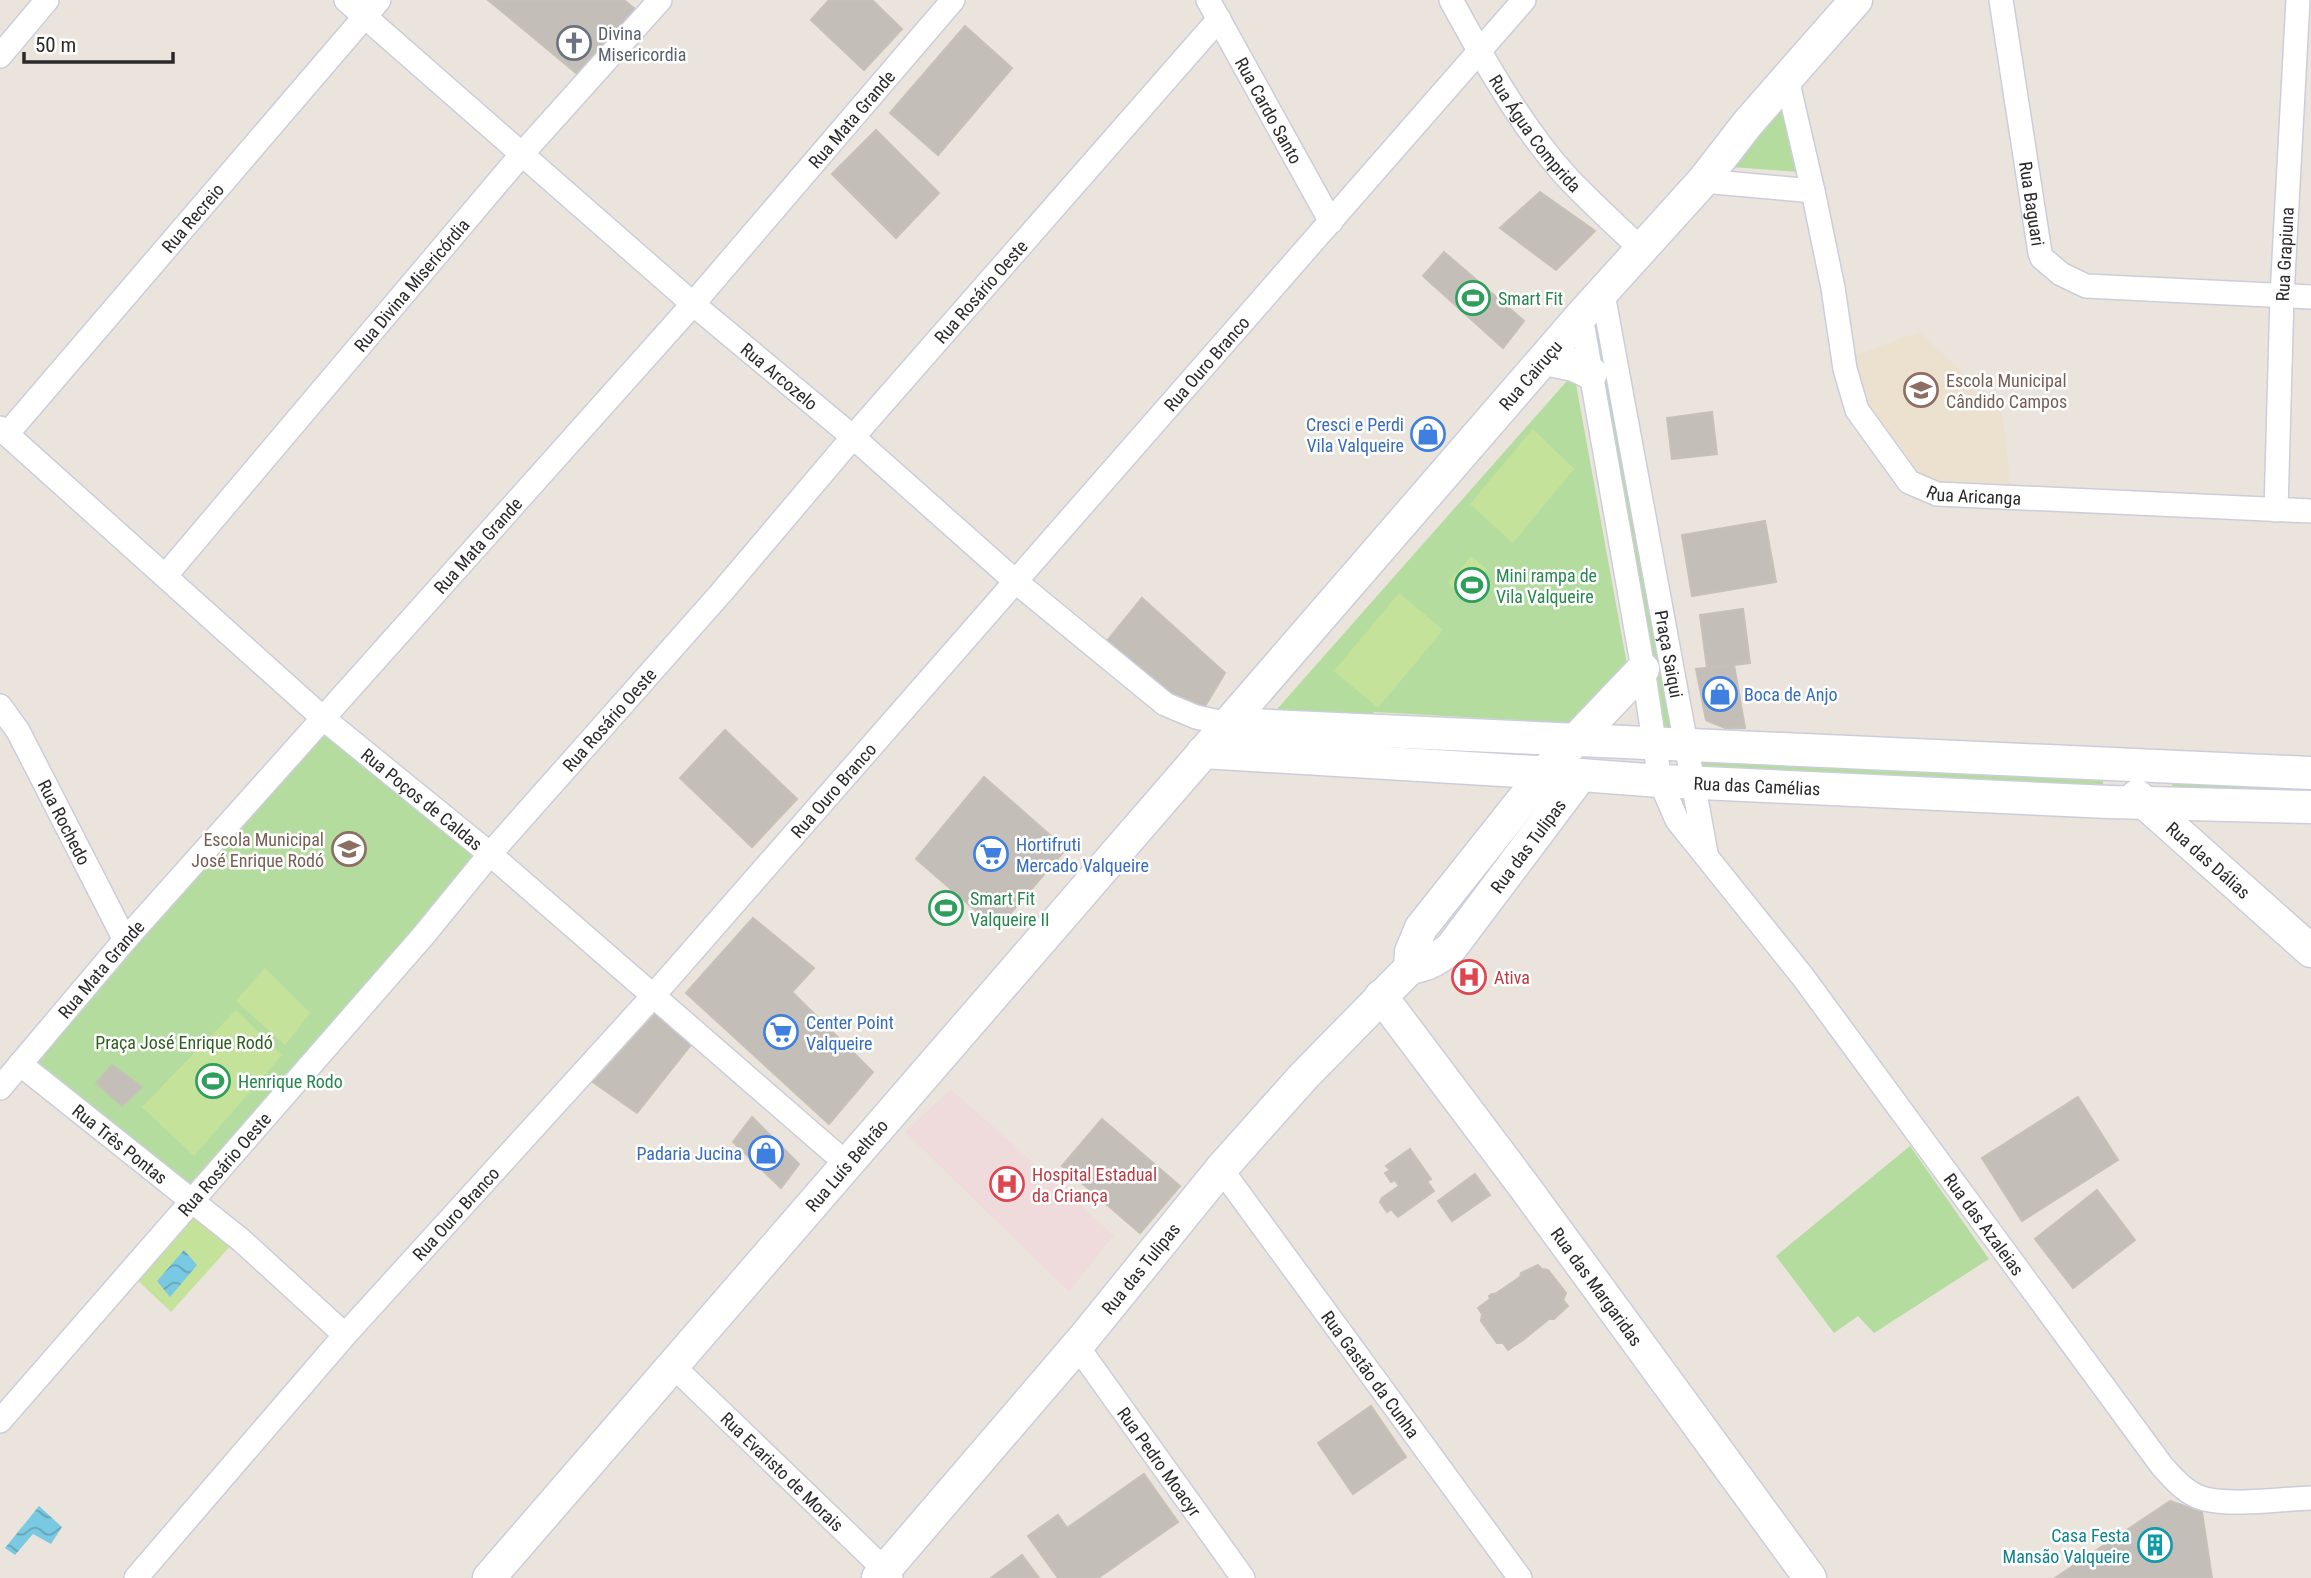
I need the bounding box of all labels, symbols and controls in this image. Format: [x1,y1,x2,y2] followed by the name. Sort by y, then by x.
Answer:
[24,21,173,65] scale bar
[598,23,686,65] place label: Divina Misericordia
[555,24,593,62] church icon: Divina Misericordia
[35,33,76,57] text: 50 m
[1231,53,1307,167] street label: Rua Cardo Santo
[804,66,899,172] street label: Rua Mata Grande
[1485,71,1586,196] street label: Rua Água Comprida
[2016,160,2049,247] street label: Rua Baguari
[157,179,228,256] street label: Rua Recreio
[2271,206,2297,302] street label: Rua Grapiuna
[349,214,473,355] street label: Rua Divina Misericórdia
[930,235,1031,347] street label: Rua Rosário Oeste
[1454,279,1492,317] sports icon: Smart Fit
[1498,288,1563,309] place label: Smart Fit
[1159,312,1253,415] street label: Rua Ouro Branco
[1494,336,1566,414] street label: Rua Cairuçu
[737,338,822,414] street label: Rua Arcozelo
[1946,370,2067,412] place label: Escola Municipal Cândido Campos
[1902,371,1940,409] school or university icon: Escola Municipal Cândido Campos
[1306,414,1404,456] place label: Cresci e Perdi Vila Valqueire
[1409,415,1447,453] shop icon: Cresci e Perdi Vila Valqueire
[1924,480,2022,508] street label: Rua Aricanga
[429,493,526,598] street label: Rua Mata Grande
[1496,565,1597,607] place label: Mini rampa de Vila Valqueire
[1453,566,1491,604] sports icon: Mini rampa de Vila Valqueire
[1651,608,1688,700] street label: Praça Saiqui
[558,664,660,775] street label: Rua Rosário Oeste
[1701,675,1739,713] shop icon: Boca de Anjo
[1744,684,1838,705] place label: Boca de Anjo
[786,739,880,842] street label: Rua Ouro Branco
[357,743,487,854] street label: Rua Poços de Caldas
[1693,772,1821,799] street label: Rua das Camélias
[34,776,95,868] street label: Rua Rochedo
[1486,795,1570,897] street label: Rua das Tulipas
[2163,817,2255,903] street label: Rua das Dálias
[191,829,324,871] place label: Escola Municipal José Enrique Rodó
[330,830,368,868] school or university icon: Escola Municipal José Enrique Rodó
[1016,834,1149,876] place label: Hortifruti Mercado Valqueire
[972,835,1010,873] supermarket icon: Hortifruti Mercado Valqueire
[970,888,1050,930] place label: Smart Fit Valqueire II
[927,889,965,927] sports icon: Smart Fit Valqueire II
[53,916,148,1022] street label: Rua Mata Grande
[1450,958,1488,996] hospital icon: Ativa
[1494,967,1530,988] place label: Ativa
[806,1012,894,1054] place label: Center Point Valqueire
[762,1013,800,1051] supermarket icon: Center Point Valqueire
[95,1032,273,1053] park label: Praça José Enrique Rodó
[194,1062,232,1100] sports icon: Henrique Rodo
[238,1071,343,1092] place label: Henrique Rodo
[68,1100,172,1188] street label: Rua Três Pontas
[173,1108,275,1220] street label: Rua Rosário Oeste
[801,1115,892,1215] street label: Rua Luís Beltrão
[747,1134,785,1172] shop icon: Padaria Jucina
[636,1143,742,1164] place label: Padaria Jucina
[408,1162,503,1264] street label: Rua Ouro Branco
[1032,1164,1157,1206] place label: Hospital Estadual da Criança
[988,1165,1026,1203] hospital icon: Hospital Estadual da Criança
[1940,1169,2029,1279] street label: Rua das Azaleias
[1097,1218,1184,1318] street label: Rua das Tulipas
[1547,1223,1647,1350] street label: Rua das Margaridas
[1317,1306,1424,1442] street label: Rua Gastão da Cunha
[1113,1403,1206,1521] street label: Rua Pedro Moacyr
[717,1408,848,1535] street label: Rua Evaristo de Morais
[2003,1525,2130,1567] place label: Casa Festa Mansão Valqueire
[2136,1526,2174,1564] building icon: Casa Festa Mansão Valqueire

